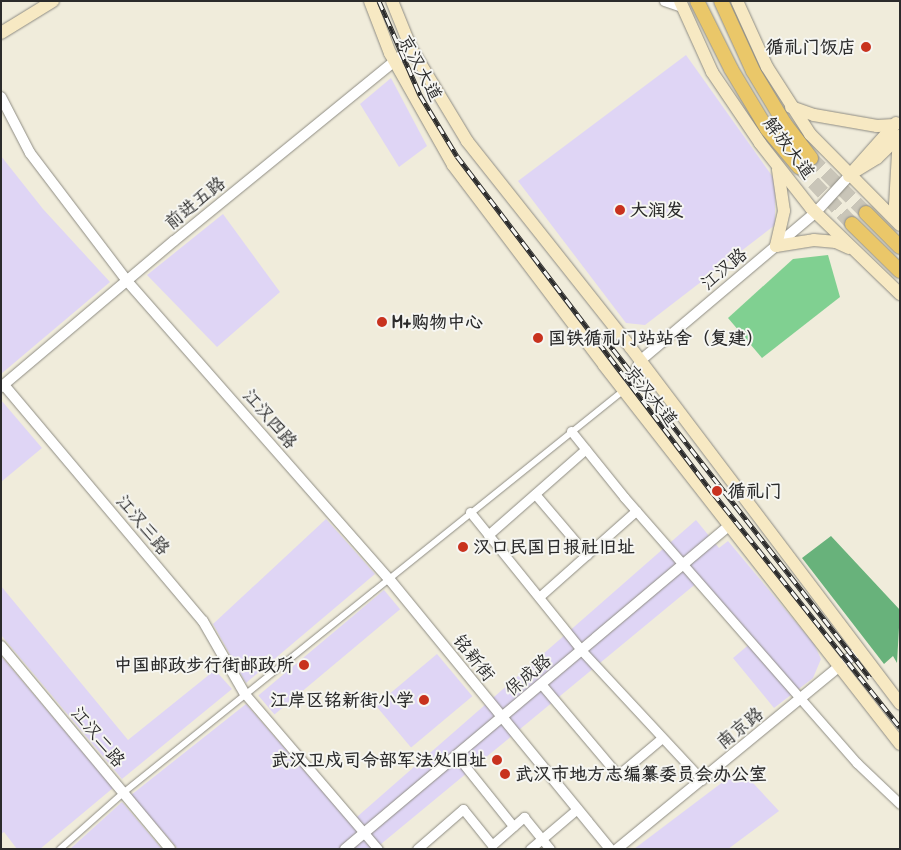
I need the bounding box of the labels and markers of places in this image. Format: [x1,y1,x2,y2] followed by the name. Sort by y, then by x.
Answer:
[766,36,856,58] place label: 循礼门饭店
[860,41,872,53] marker: 循礼门饭店
[630,199,684,221] place label: 大润发
[614,204,626,216] marker: 大润发
[392,311,483,333] place label: M+购物中心
[376,316,388,328] marker: M+购物中心
[548,327,764,349] place label: 国铁循礼门站站舍（复建）
[532,332,544,344] marker: 国铁循礼门站站舍（复建）
[728,480,782,502] place label: 循礼门
[710,484,724,498] marker: 循礼门
[473,536,635,558] place label: 汉口民国日报社旧址
[457,541,469,553] marker: 汉口民国日报社旧址
[114,654,294,676] place label: 中国邮政步行街邮政所
[298,659,310,671] marker: 中国邮政步行街邮政所
[270,689,414,711] place label: 江岸区铭新街小学
[418,694,430,706] marker: 江岸区铭新街小学
[271,749,487,771] place label: 武汉卫戍司令部军法处旧址
[491,754,503,766] marker: 武汉卫戍司令部军法处旧址
[515,763,767,785] place label: 武汉市地方志编纂委员会办公室
[499,768,511,780] marker: 武汉市地方志编纂委员会办公室

